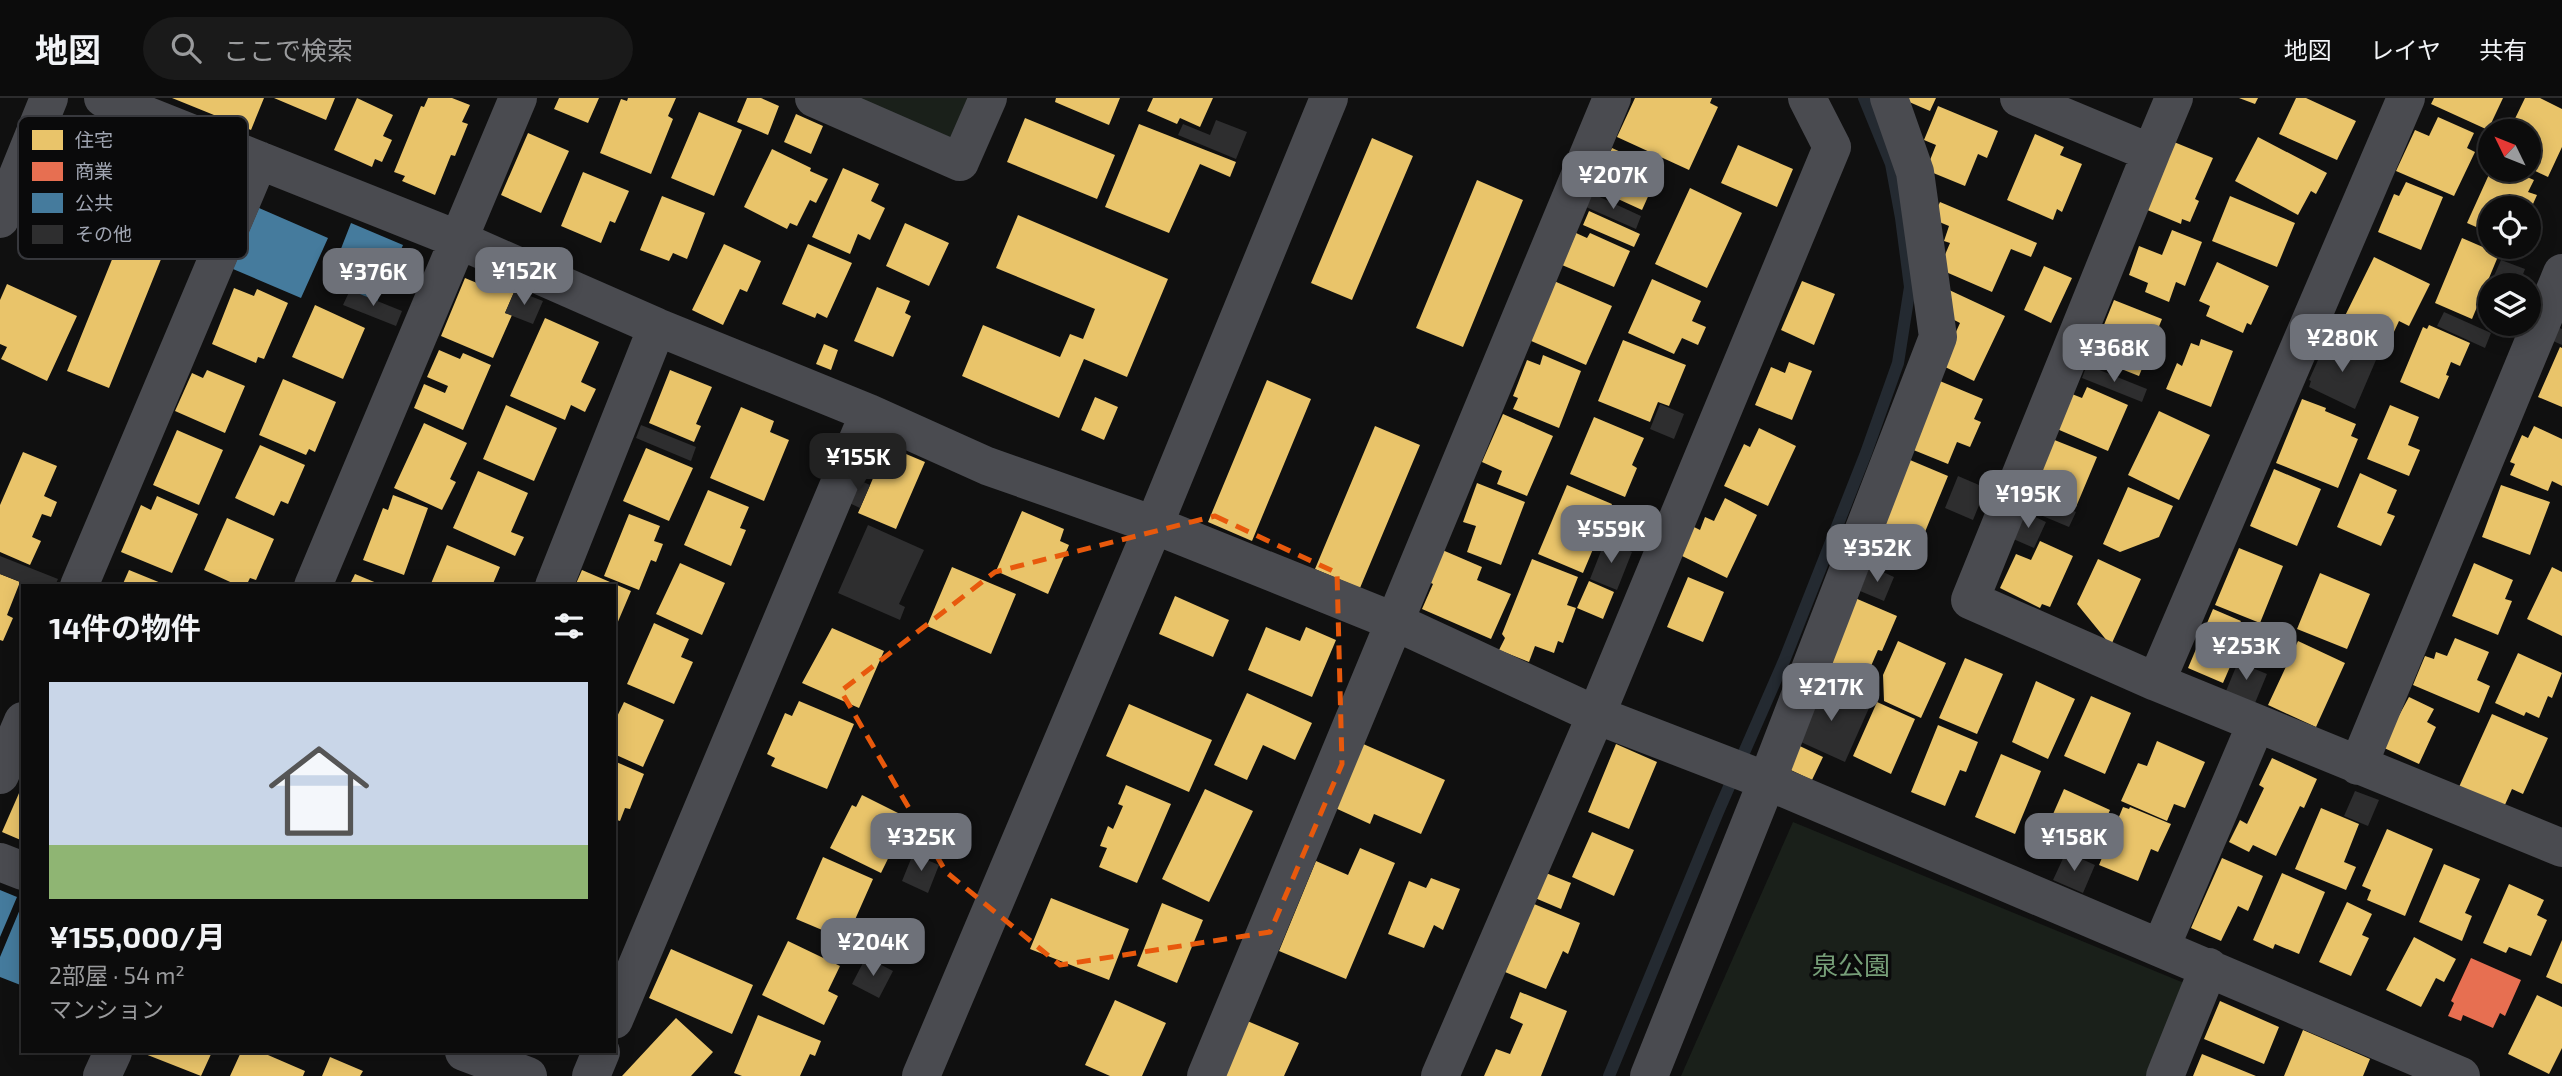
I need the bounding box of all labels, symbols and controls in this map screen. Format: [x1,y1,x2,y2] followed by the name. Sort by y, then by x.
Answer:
[143,17,633,80] search box
[35,29,101,69] text: 地図
[167,29,205,67] icon: search
[223,34,353,65] text: ここで検索
[2284,35,2332,64] text: 地図
[2370,35,2441,64] text: レイヤ
[2479,35,2527,64] text: 共有
[18,116,248,259] legend
[2478,119,2541,182] north arrow
[2478,119,2541,336] map controls
[75,128,113,151] text: 住宅
[1564,152,1662,211] pin: ¥207K
[75,159,113,182] text: 商業
[1578,160,1648,188] text: ¥207K
[75,191,113,214] text: 公共
[2478,196,2541,259] button: locate
[75,222,132,245] text: その他
[324,248,422,308] pin: ¥376K
[475,248,573,307] pin: ¥152K
[491,256,557,284] text: ¥152K
[339,257,407,285] text: ¥376K
[2478,273,2541,336] button: layers
[2293,314,2391,374] pin: ¥280K
[2306,323,2378,351] text: ¥280K
[2065,324,2163,384] pin: ¥368K
[2079,333,2149,361] text: ¥368K
[809,434,907,493] pin: ¥155K
[825,442,891,470] text: ¥155K
[1979,470,2077,530] pin: ¥195K
[1995,479,2061,507] text: ¥195K
[1562,505,1660,565] pin: ¥559K
[1577,514,1645,542] text: ¥559K
[1828,524,1926,584] pin: ¥352K
[1843,533,1911,561] text: ¥352K
[550,607,588,645] icon: filters
[49,609,201,645] text: 14件の物件
[2197,622,2295,682] pin: ¥253K
[2212,631,2280,659] text: ¥253K
[1782,664,1880,723] pin: ¥217K
[1798,672,1864,700] text: ¥217K
[256,728,382,854] icon: home
[872,814,970,873] pin: ¥325K
[2025,814,2123,873] pin: ¥158K
[887,822,955,850] text: ¥325K
[2041,822,2107,850] text: ¥158K
[49,918,226,954] text: ¥155,000/月
[824,918,922,978] pin: ¥204K
[837,927,909,955] text: ¥204K
[1812,949,1890,980] park label: 泉公園
[49,961,185,989] text: 2部屋 · 54 m²
[49,995,164,1023] text: マンション

